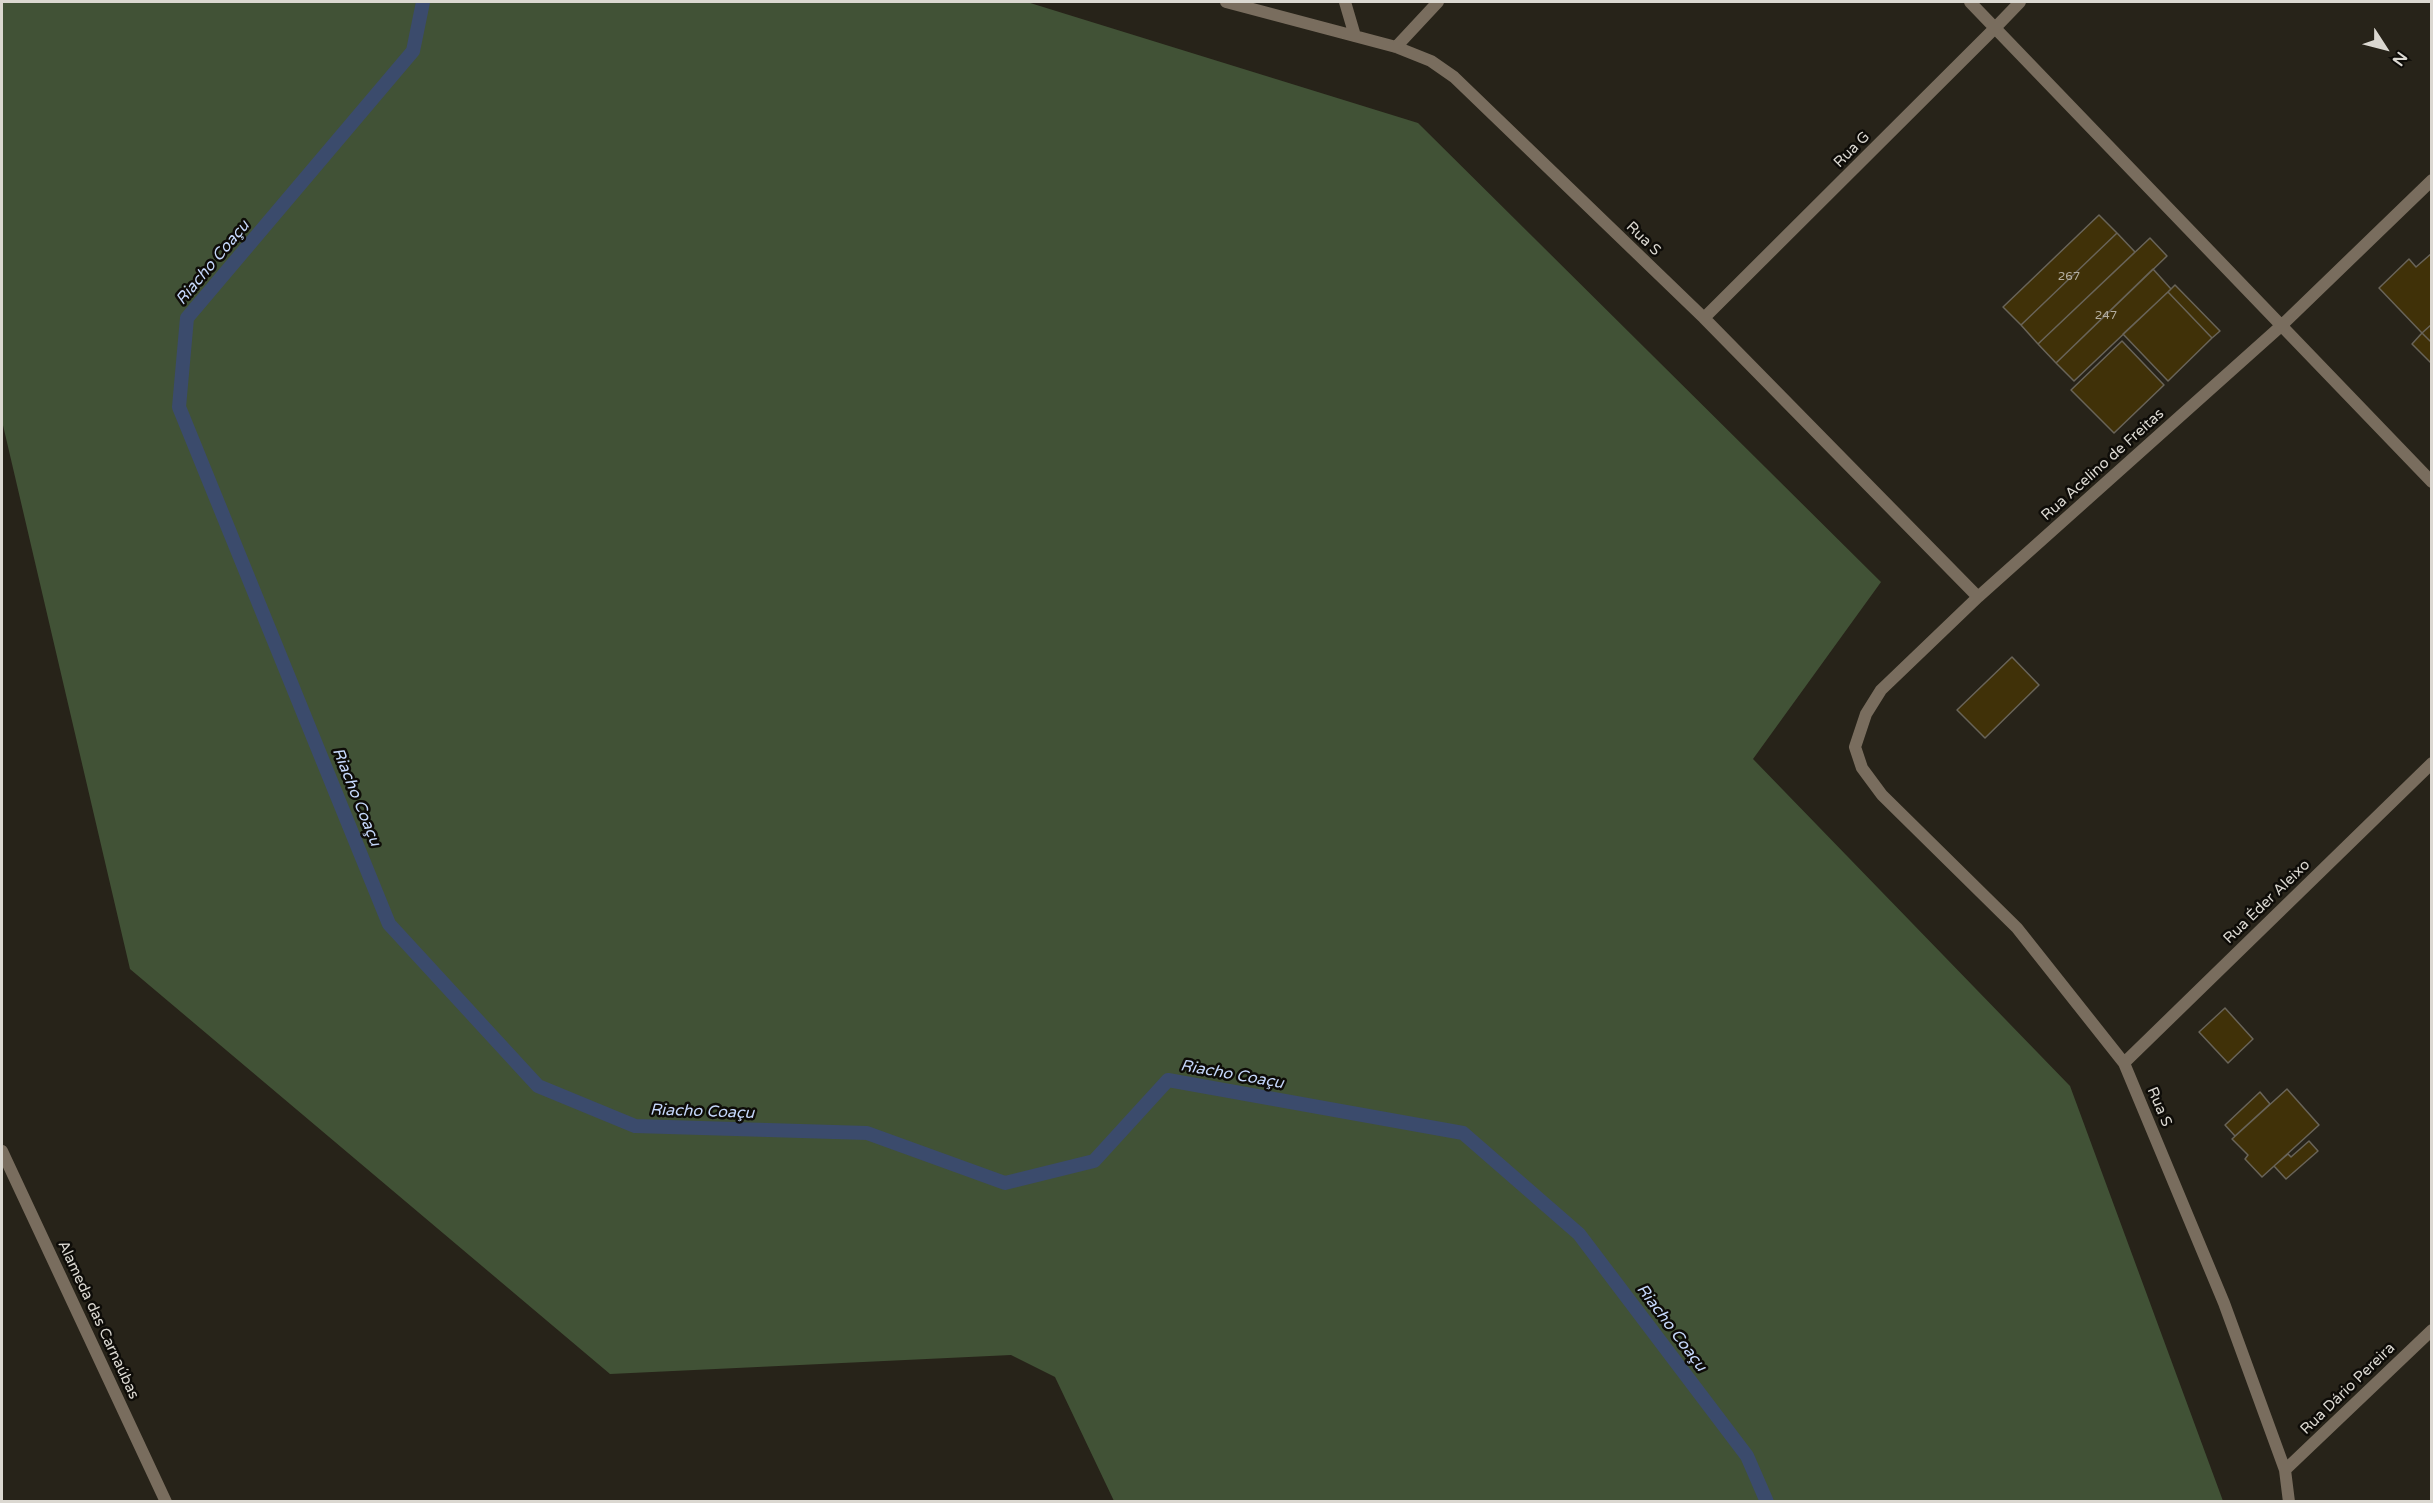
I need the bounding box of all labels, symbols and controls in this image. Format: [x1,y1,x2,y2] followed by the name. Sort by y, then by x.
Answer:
[2355,18,2415,78] north arrow
[2388,47,2411,70] text: N
[1830,128,1874,172] street label: Rua G
[172,217,254,309] water label: Riacho Coaçu
[1622,218,1664,260] street label: Rua S
[2058,270,2080,284] house number: 267
[2095,309,2117,323] house number: 247
[2038,405,2168,525] street label: Rua Acelino de Freitas
[328,745,384,849] water label: Riacho Coaçu
[2220,856,2314,948] street label: Rua Éder Aleixo
[1179,1056,1285,1094] water label: Riacho Coaçu
[2143,1084,2175,1130] street label: Rua S
[650,1101,754,1123] water label: Riacho Coaçu
[53,1238,143,1402] street label: Alameda das Carnaúbas
[1632,1281,1710,1375] water label: Riacho Coaçu
[2297,1339,2399,1439] street label: Rua Dário Pereira

